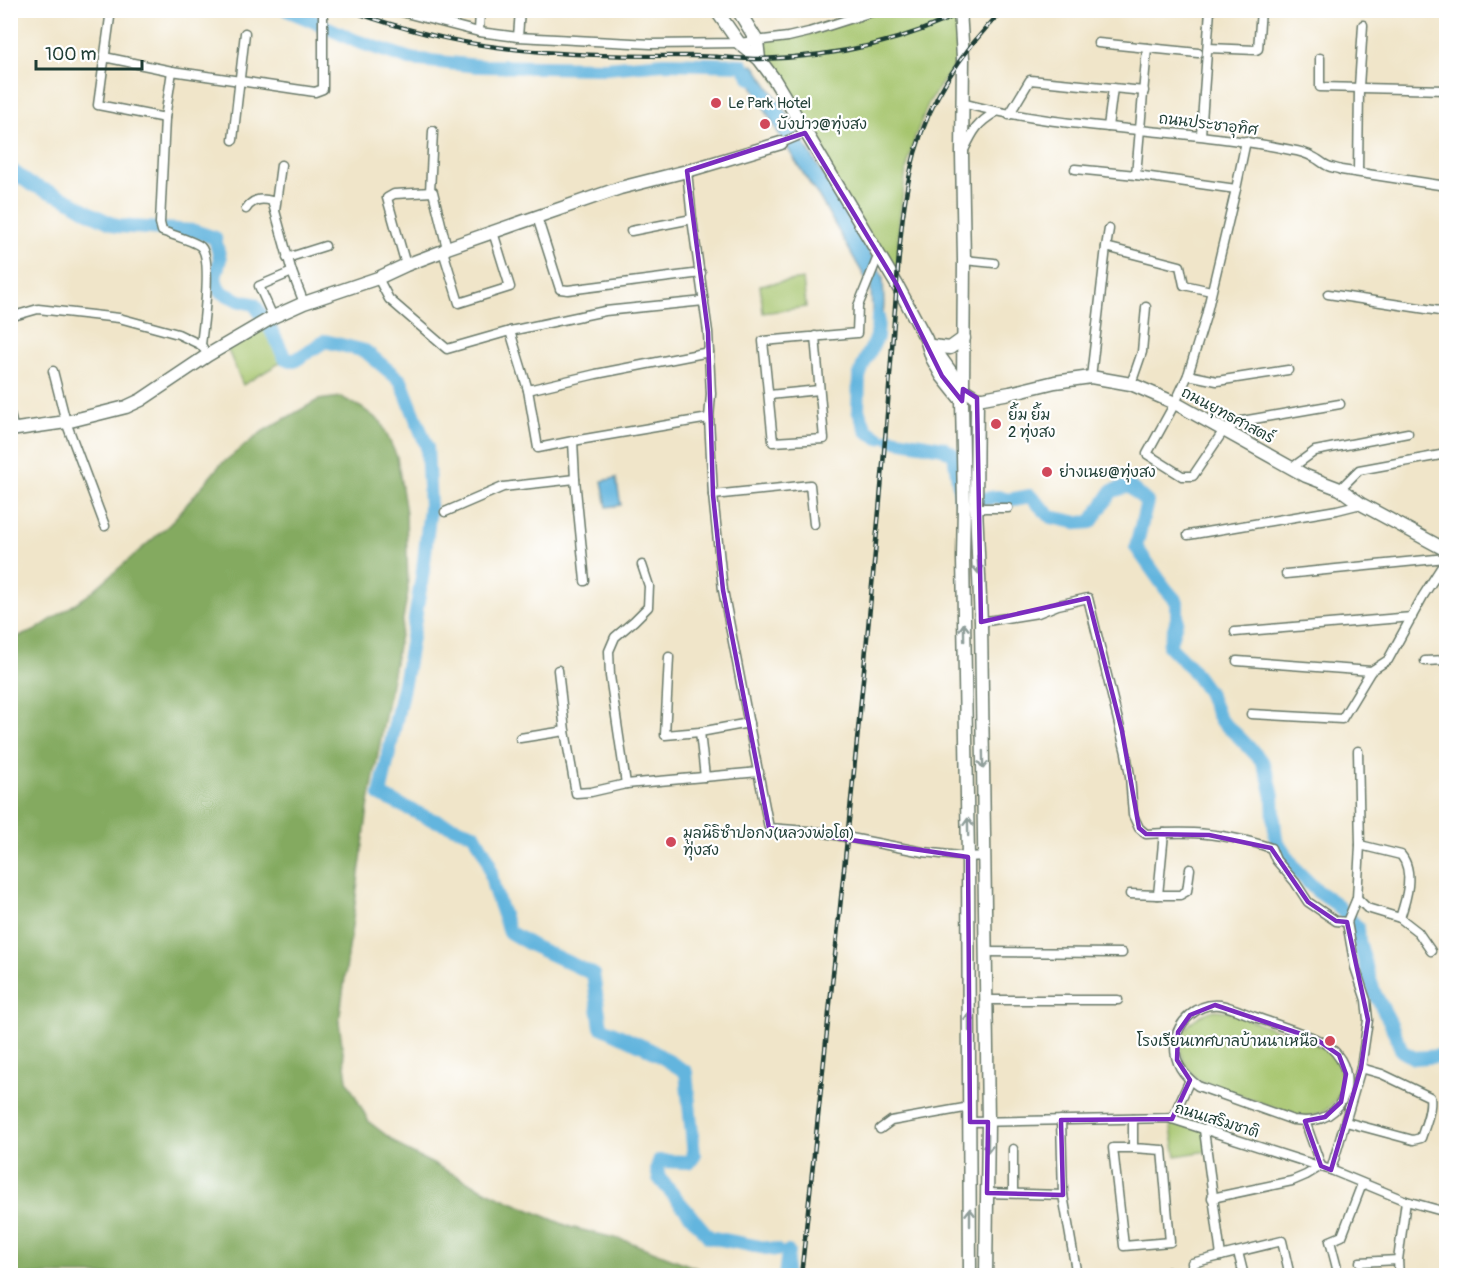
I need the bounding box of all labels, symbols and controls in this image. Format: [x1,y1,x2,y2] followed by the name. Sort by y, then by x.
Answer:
[36,33,142,71] scale bar
[45,43,97,66] text: 100 m
[728,94,811,113] place label: Le Park Hotel
[709,96,723,110] marker: Le Park Hotel
[1157,109,1260,141] street label: ถนนประชาอุทิศ
[777,114,867,135] place label: บังบ่าว@ทุ่งสง
[758,117,772,131] marker: บังบ่าว@ทุ่งสง
[1178,382,1279,449] street label: ถนนยุทธศาสตร์
[1008,402,1056,443] place label: ยิ้ม ยิ้ม 2 ทุ่งสง
[989,417,1003,431] marker: ยิ้ม ยิ้ม 2 ทุ่งสง
[1059,462,1156,483] place label: ย่างเนย@ทุ่งสง
[1040,465,1054,479] marker: ย่างเนย@ทุ่งสง
[973,555,984,575] one-way arrow
[959,623,970,643] one-way arrow
[977,750,988,770] one-way arrow
[962,818,974,838] one-way arrow
[683,823,855,861] place label: มูลนิธิซำปอกง(หลวงพ่อโต) ทุ่งสง
[664,835,678,849] marker: มูลนิธิซำปอกง(หลวงพ่อโต) ทุ่งสง
[963,1013,975,1033] one-way arrow
[1137,1031,1318,1051] place label: โรงเรียนเทศบาลบ้านนาเหนือ
[1323,1034,1337,1048] marker: โรงเรียนเทศบาลบ้านนาเหนือ
[1172,1099,1261,1142] street label: ถนนเสริมชาติ
[982,1134,994,1154] one-way arrow
[964,1208,976,1228] one-way arrow

